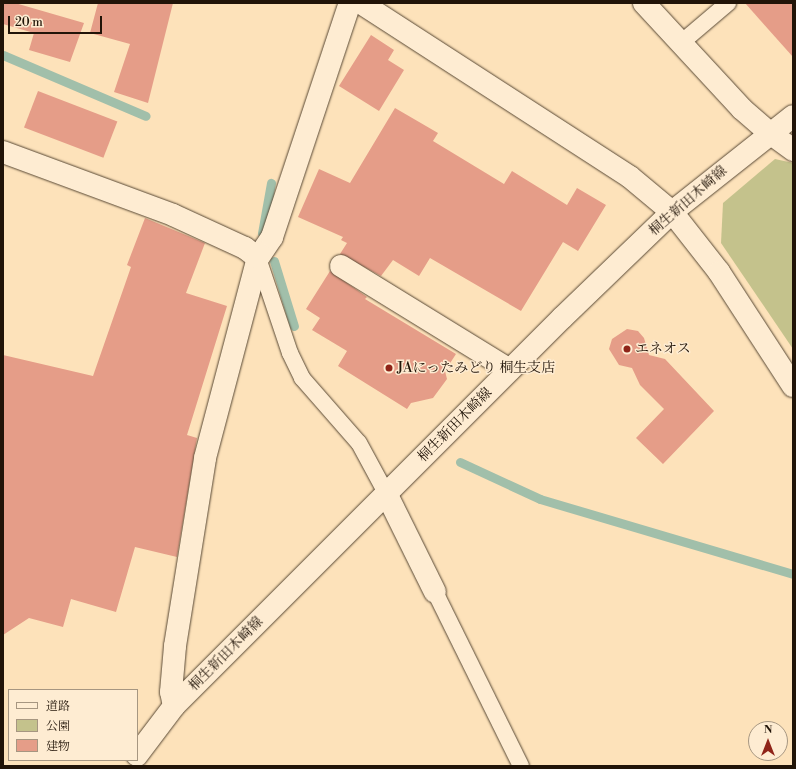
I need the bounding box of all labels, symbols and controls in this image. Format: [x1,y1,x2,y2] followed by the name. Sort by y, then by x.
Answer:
[10,8,104,34] scale bar
[15,15,43,30] text: 20 m
[646,163,730,239] street label: 桐生新田木崎線
[635,341,691,357] place label: エネオス
[622,344,632,354] marker: エネオス
[397,360,555,376] place label: JAにったみどり 桐生支店
[384,363,394,373] marker: JAにったみどり 桐生支店
[414,384,496,466] street label: 桐生新田木崎線
[185,613,267,695] street label: 桐生新田木崎線
[8,689,138,761] legend
[46,699,70,714] text: 道路
[46,719,70,734] text: 公園
[748,721,788,761] north arrow
[764,723,772,737] text: N
[46,739,70,754] text: 建物

